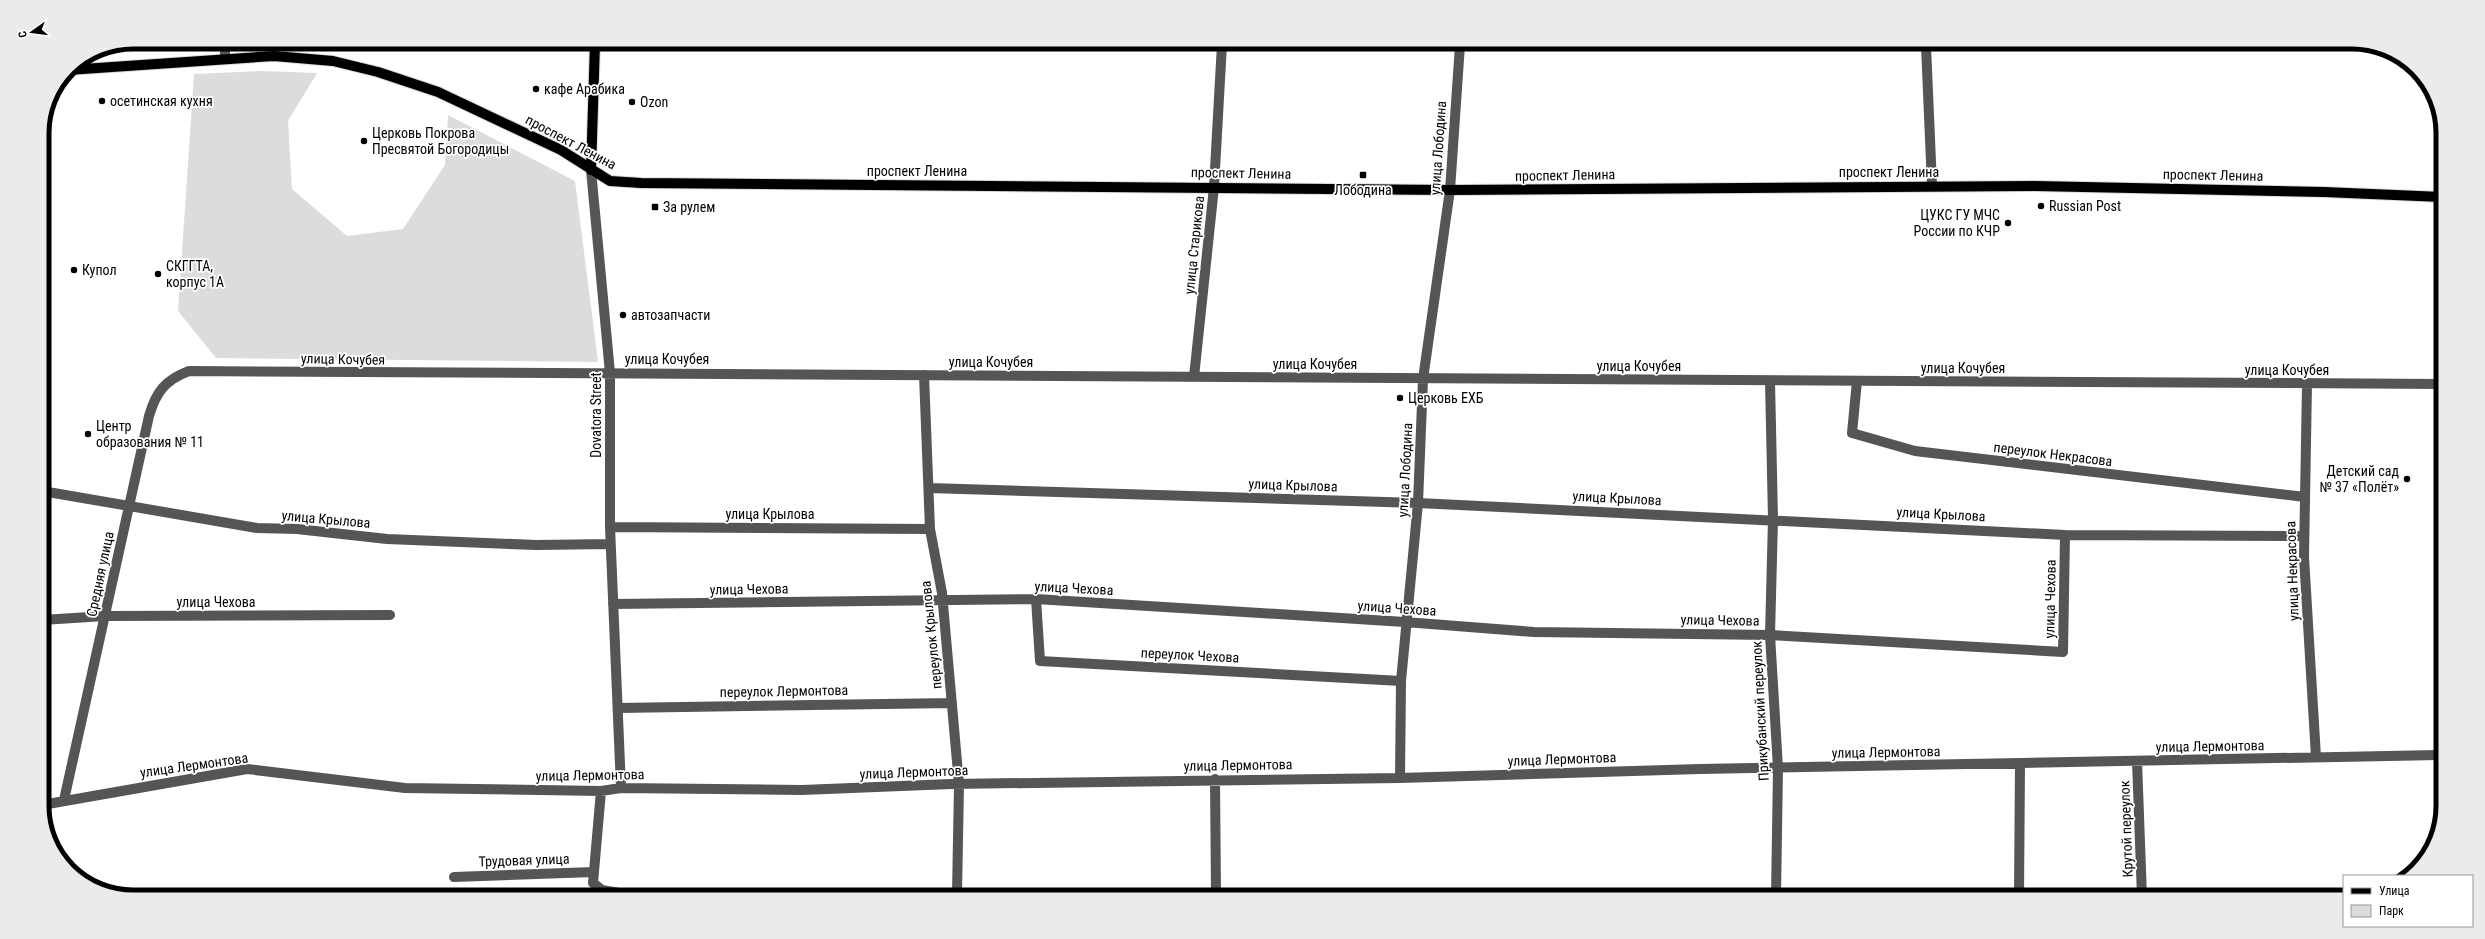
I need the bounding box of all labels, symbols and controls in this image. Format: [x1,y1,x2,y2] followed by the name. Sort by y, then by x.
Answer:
[12,12,52,52] north arrow
[16,30,30,39] text: С
[544,81,625,97] place label: кафе Арабика
[531,84,541,94] marker: кафе Арабика
[110,93,213,109] place label: осетинская кухня
[640,94,668,110] place label: Ozon
[97,96,107,106] marker: осетинская кухня
[627,97,637,107] marker: Ozon
[1427,100,1449,196] street label: улица Лободина
[523,111,619,173] street label: проспект Ленина
[372,125,509,157] place label: Церковь Покрова Пресвятой Богородицы
[359,136,369,146] marker: Церковь Покрова Пресвятой Богородицы
[867,163,967,179] street label: проспект Ленина
[1191,164,1291,182] street label: проспект Ленина
[1839,164,1939,180] street label: проспект Ленина
[1515,166,1615,184] street label: проспект Ленина
[2163,166,2263,184] street label: проспект Ленина
[1358,170,1368,180] marker: Лободина
[1334,182,1392,198] place label: Лободина
[1181,195,1207,295] street label: улица Старикова
[2049,198,2121,214] place label: Russian Post
[663,199,715,215] place label: За рулем
[2036,201,2046,211] marker: Russian Post
[650,202,660,212] marker: За рулем
[1914,207,2000,239] place label: ЦУКС ГУ МЧС России по КЧР
[2003,218,2013,228] marker: ЦУКС ГУ МЧС России по КЧР
[166,258,224,290] place label: СКГГТА, корпус 1А
[82,262,117,278] place label: Купол
[69,265,79,275] marker: Купол
[153,269,163,279] marker: СКГГТА, корпус 1А
[631,307,710,323] place label: автозапчасти
[618,310,628,320] marker: автозапчасти
[301,350,385,368] street label: улица Кочубея
[625,351,709,367] street label: улица Кочубея
[949,354,1033,370] street label: улица Кочубея
[1273,356,1357,372] street label: улица Кочубея
[1597,358,1681,374] street label: улица Кочубея
[1921,360,2005,376] street label: улица Кочубея
[2245,362,2329,378] street label: улица Кочубея
[588,372,604,458] street label: Dovatora Street
[1408,390,1484,406] place label: Церковь ЕХБ
[1395,393,1405,403] marker: Церковь ЕХБ
[96,418,204,450] place label: Центр образования № 11
[1395,422,1415,518] street label: улица Лободина
[83,429,93,439] marker: Центр образования № 11
[1993,439,2113,469] street label: переулок Некрасова
[2319,463,2399,495] place label: Детский сад № 37 «Полёт»
[2402,474,2412,484] marker: Детский сад № 37 «Полёт»
[1248,475,1338,495] street label: улица Крылова
[1572,488,1662,508] street label: улица Крылова
[1896,504,1986,524] street label: улица Крылова
[725,506,815,522] street label: улица Крылова
[281,507,371,531] street label: улица Крылова
[2282,521,2302,621] street label: улица Некрасова
[83,530,117,618] street label: Средняя улица
[2041,559,2059,639] street label: улица Чехова
[1034,578,1114,598] street label: улица Чехова
[709,580,789,598] street label: улица Чехова
[917,580,945,690] street label: переулок Крылова
[177,594,255,610] street label: улица Чехова
[1357,597,1437,619] street label: улица Чехова
[1680,611,1760,629] street label: улица Чехова
[1748,640,1772,781] street label: Прикубанский переулок
[1140,644,1240,666] street label: переулок Чехова
[720,682,848,700] street label: переулок Лермонтова
[2155,737,2265,755] street label: улица Лермонтова
[1831,743,1941,761] street label: улица Лермонтова
[1507,749,1617,769] street label: улица Лермонтова
[139,750,249,780] street label: улица Лермонтова
[1183,756,1293,774] street label: улица Лермонтова
[859,762,969,782] street label: улица Лермонтова
[535,766,645,784] street label: улица Лермонтова
[2116,780,2136,878] street label: Крутой переулок
[478,850,570,870] street label: Трудовая улица
[2343,875,2473,927] legend
[2379,884,2410,898] text: Улица
[2379,904,2404,918] text: Парк

